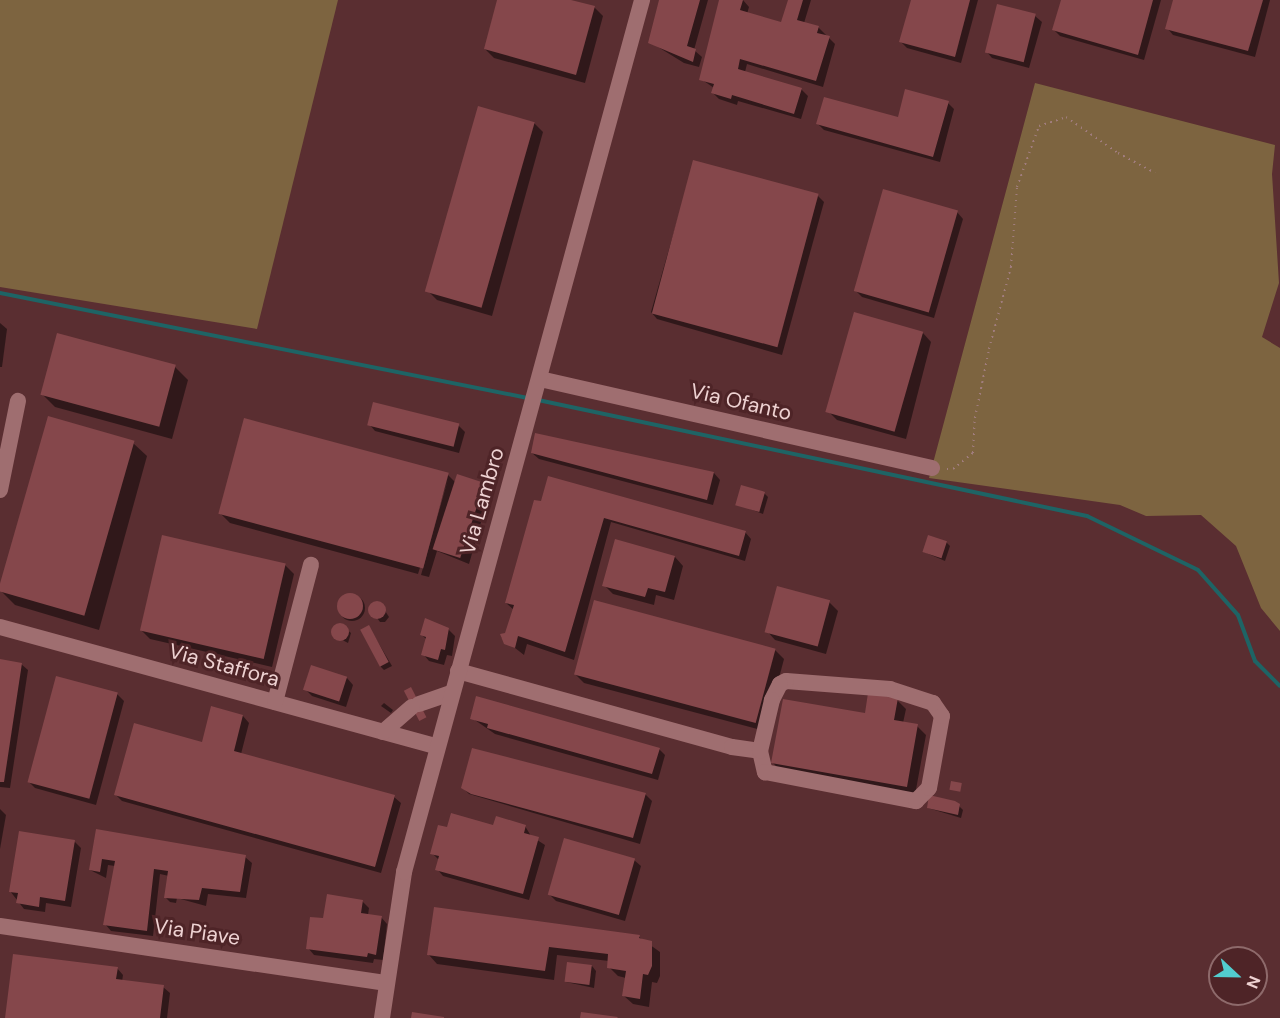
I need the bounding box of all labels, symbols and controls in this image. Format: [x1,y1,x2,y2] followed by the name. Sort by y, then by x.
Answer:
[688,378,794,426] street label: Via Ofanto
[455,445,509,557] street label: Via Lambro
[166,638,282,692] street label: Via Staffora
[152,913,242,951] street label: Via Piave
[1208,946,1268,1006] north arrow
[1241,973,1265,992] text: N

